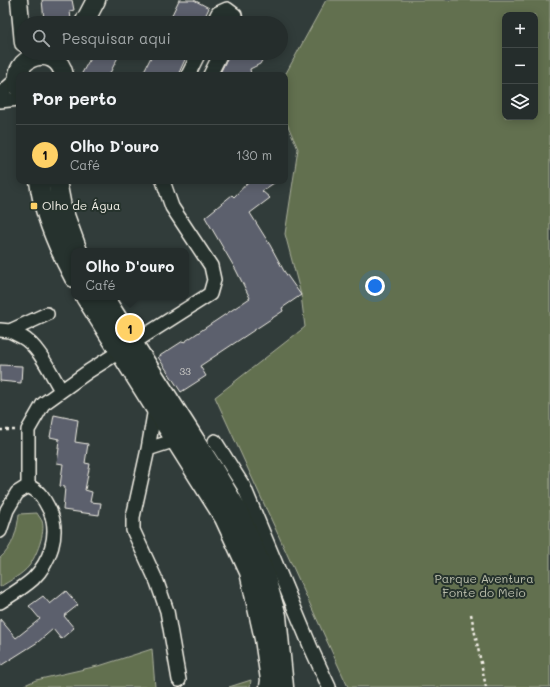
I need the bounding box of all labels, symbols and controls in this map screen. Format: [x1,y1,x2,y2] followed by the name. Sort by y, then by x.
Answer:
[502,12,538,120] map controls
[502,12,538,48] button: +
[16,16,288,60] search box
[30,27,52,49] icon: search
[62,28,171,48] text: Pesquisar aqui
[502,48,538,84] button: −
[502,84,538,120] button: layers
[32,87,116,109] text: Por perto
[70,136,159,156] text: Olho D'ouro
[42,146,48,163] text: 1
[236,146,272,163] text: 130 m
[70,156,100,173] text: Café
[42,197,120,213] place label: Olho de Água
[29,201,39,211] marker: Olho de Água
[71,248,189,300] popup
[86,256,174,276] text: Olho D'ouro
[86,276,116,293] text: Café
[365,276,385,296] your location
[117,313,143,343] pin: 1
[179,364,191,378] house number: 33
[434,570,534,600] park label: Parque Aventura Fonte do Meio

